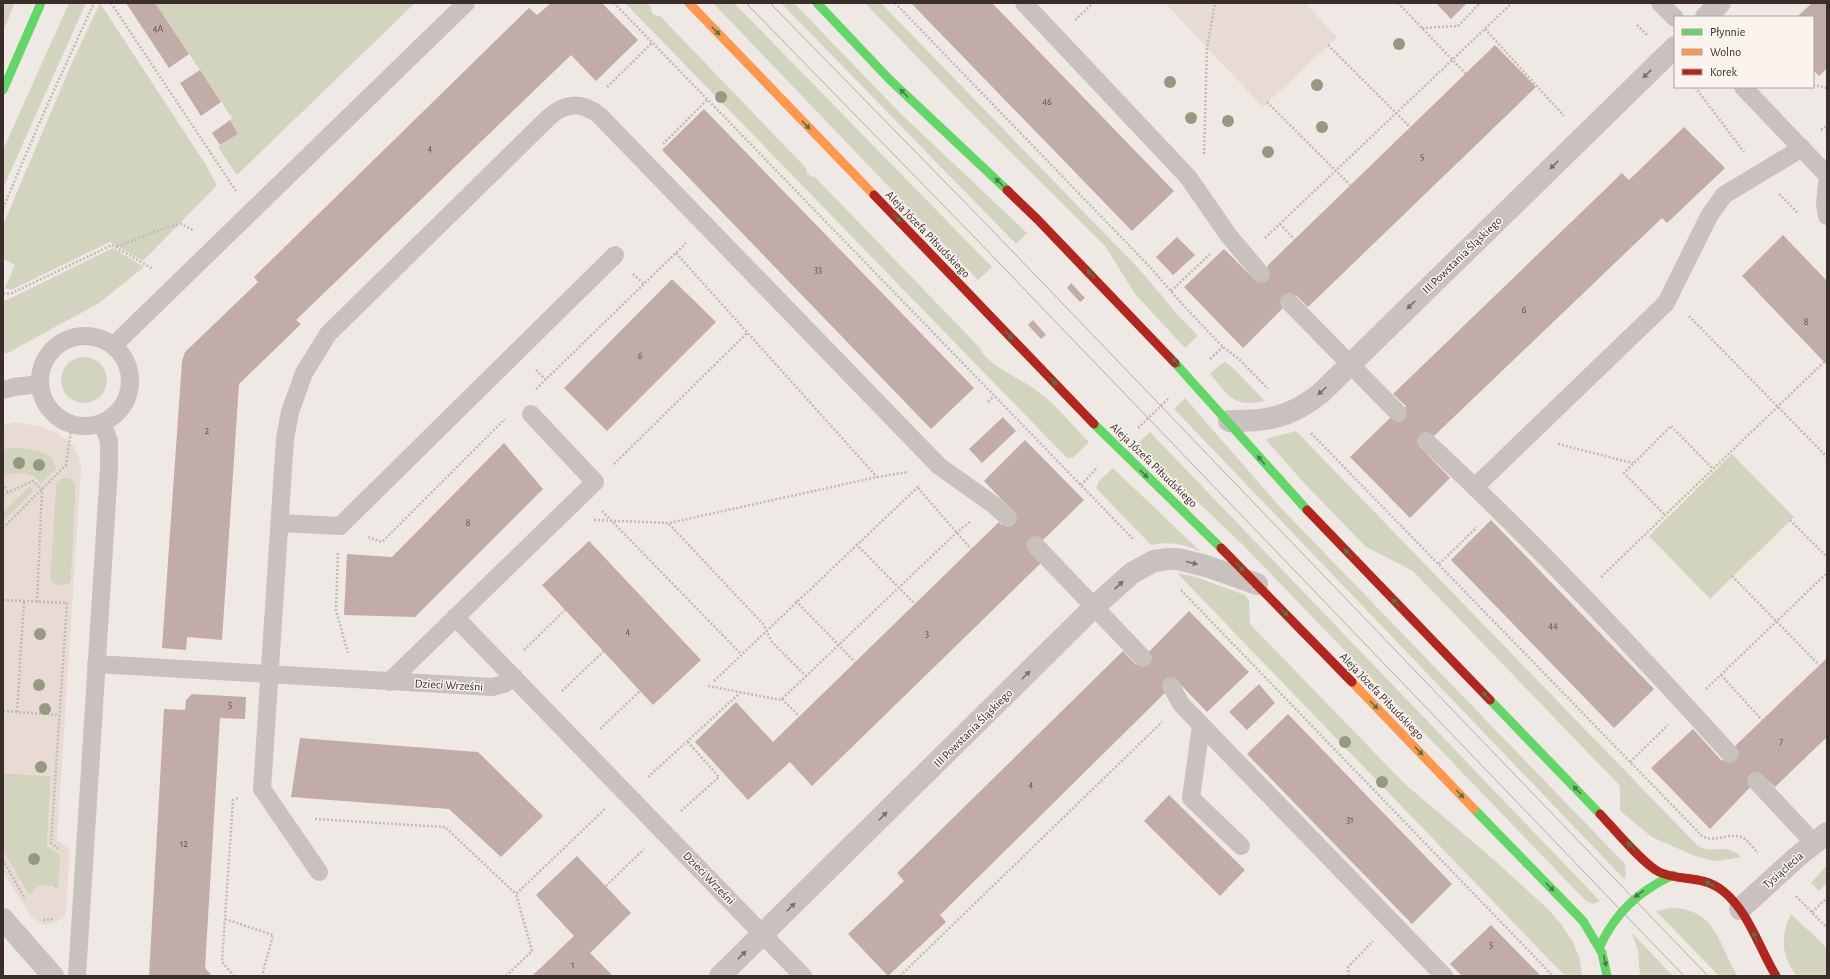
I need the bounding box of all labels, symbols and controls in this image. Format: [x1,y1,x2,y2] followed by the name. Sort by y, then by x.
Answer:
[1674,16,1814,88] legend
[153,24,164,34] house number: 4A
[711,26,721,36] one-way arrow
[1710,26,1745,39] text: Płynnie
[1710,46,1741,58] text: Wolno
[1710,66,1737,78] text: Korek
[1642,69,1652,79] one-way arrow
[899,88,909,98] one-way arrow
[1042,97,1052,107] house number: 46
[802,120,811,130] one-way arrow
[428,144,433,154] house number: 4
[1420,152,1424,162] house number: 5
[1549,160,1559,170] one-way arrow
[994,177,1004,186] one-way arrow
[883,188,973,281] street label: Aleja Józefa Piłsudskiego
[892,213,901,223] one-way arrow
[1418,213,1504,296] street label: III Powstania Śląskiego
[814,265,822,275] house number: 33
[1087,269,1096,278] one-way arrow
[1406,300,1416,310] one-way arrow
[1522,305,1527,315] house number: 6
[1804,317,1809,327] house number: 8
[1004,330,1014,340] one-way arrow
[638,351,643,361] house number: 6
[1172,358,1181,367] one-way arrow
[1048,376,1058,386] one-way arrow
[1317,386,1328,395] one-way arrow
[1108,421,1200,510] street label: Aleja Józefa Piłsudskiego
[205,426,210,436] house number: 2
[1257,455,1266,466] one-way arrow
[1139,469,1149,479] one-way arrow
[466,518,471,528] house number: 8
[1343,548,1353,558] one-way arrow
[1186,560,1199,566] one-way arrow
[1235,562,1245,572] one-way arrow
[1114,580,1124,589] one-way arrow
[1391,598,1401,608] one-way arrow
[1279,607,1289,617] one-way arrow
[1548,621,1558,631] house number: 44
[626,627,631,637] house number: 4
[925,629,929,639] house number: 3
[1337,650,1427,743] street label: Aleja Józefa Piłsudskiego
[1021,670,1031,680] one-way arrow
[414,677,484,693] street label: Dzieci Wrześni
[930,685,1015,770] street label: III Powstania Śląskiego
[1481,691,1491,701] one-way arrow
[228,700,232,710] house number: 5
[1370,700,1379,711] one-way arrow
[1779,737,1783,747] house number: 7
[1414,746,1423,756] one-way arrow
[1029,780,1034,790] house number: 4
[1572,785,1581,795] one-way arrow
[1455,789,1465,799] one-way arrow
[878,811,888,821] one-way arrow
[1346,815,1354,825] house number: 31
[180,839,188,849] house number: 12
[1626,841,1636,851] one-way arrow
[681,849,737,907] street label: Dzieci Wrześni
[1760,849,1807,891] street label: Tysiąclecia
[1704,881,1716,887] one-way arrow
[1545,882,1555,892] one-way arrow
[1634,890,1644,898] one-way arrow
[786,902,796,912] one-way arrow
[1752,930,1758,942] one-way arrow
[1489,940,1493,950] house number: 5
[737,950,747,960] one-way arrow
[1602,954,1608,967] one-way arrow
[571,960,575,970] house number: 1

